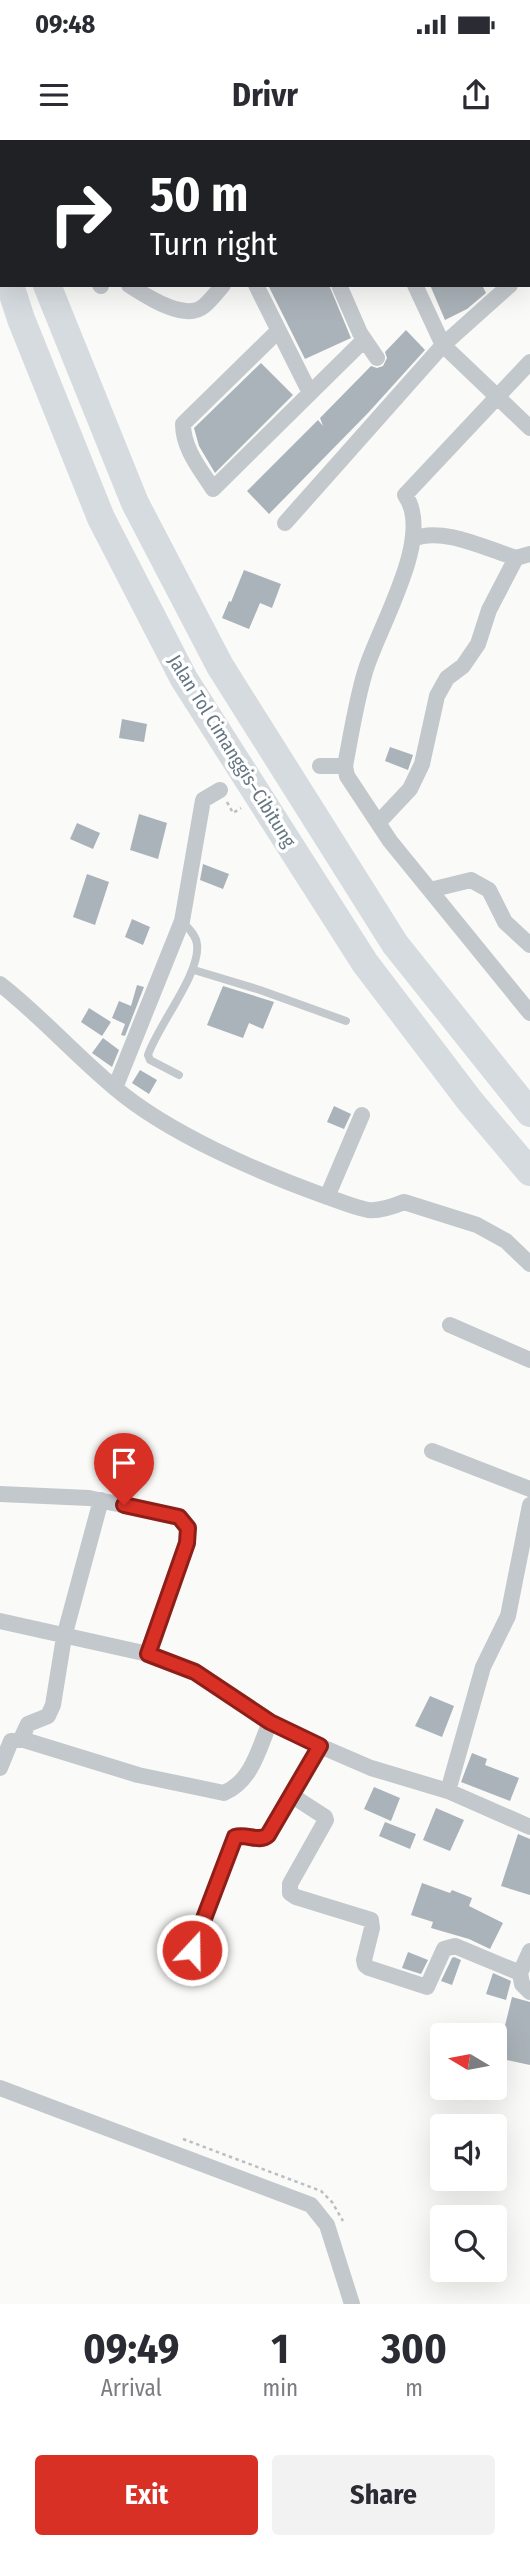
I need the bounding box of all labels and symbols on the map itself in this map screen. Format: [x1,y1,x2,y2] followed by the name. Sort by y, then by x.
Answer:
[163,651,301,852] street label: Jalan Tol Cimanggis–Cibitung
[94,1433,154,1505] pin
[155,1913,229,1987] position arrow
[430,2023,508,2100] north arrow

